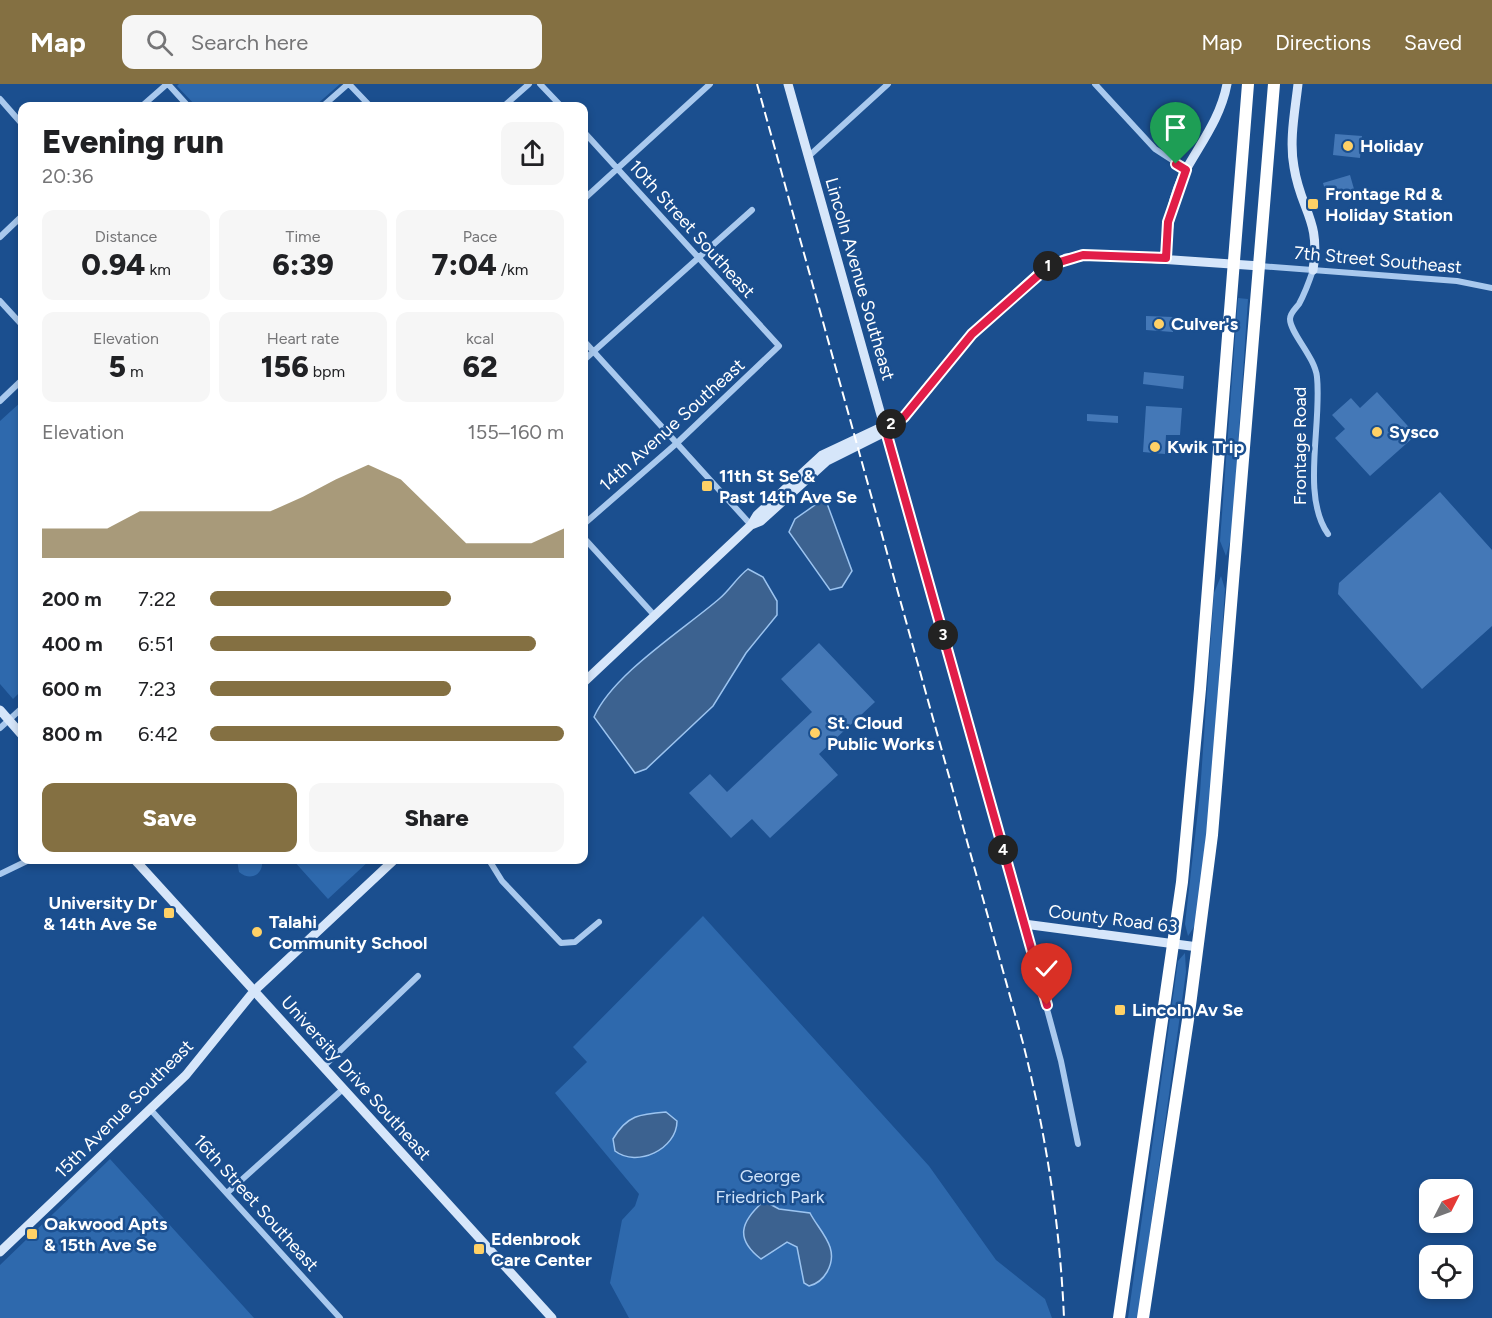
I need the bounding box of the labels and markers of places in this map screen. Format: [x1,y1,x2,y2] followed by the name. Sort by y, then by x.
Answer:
[1150,102,1201,164] pin
[1360,135,1424,157] place label: Holiday
[1341,139,1355,153] marker: Holiday
[1325,183,1453,226] place label: Frontage Rd & Holiday Station
[1306,197,1320,211] marker: Frontage Rd & Holiday Station
[1033,251,1063,281] pin: 1
[1171,313,1239,335] place label: Culver's
[1152,317,1166,331] marker: Culver's
[876,409,906,439] pin: 2
[1389,421,1439,443] place label: Sysco
[1370,425,1384,439] marker: Sysco
[1167,436,1245,458] place label: Kwik Trip
[1148,440,1162,454] marker: Kwik Trip
[719,465,857,508] place label: 11th St Se & Past 14th Ave Se
[700,479,714,493] marker: 11th St Se & Past 14th Ave Se
[928,620,958,650] pin: 3
[827,712,935,755] place label: St. Cloud Public Works
[808,726,822,740] marker: St. Cloud Public Works
[988,835,1018,865] pin: 4
[43,892,157,935] place label: University Dr & 14th Ave Se
[162,906,176,920] marker: University Dr & 14th Ave Se
[269,911,427,954] place label: Talahi Community School
[250,925,264,939] marker: Talahi Community School
[1021,943,1072,1005] pin
[1132,999,1243,1021] place label: Lincoln Av Se
[1113,1003,1127,1017] marker: Lincoln Av Se
[44,1213,168,1256] place label: Oakwood Apts & 15th Ave Se
[25,1227,39,1241] marker: Oakwood Apts & 15th Ave Se
[491,1228,592,1271] place label: Edenbrook Care Center
[472,1242,486,1256] marker: Edenbrook Care Center

